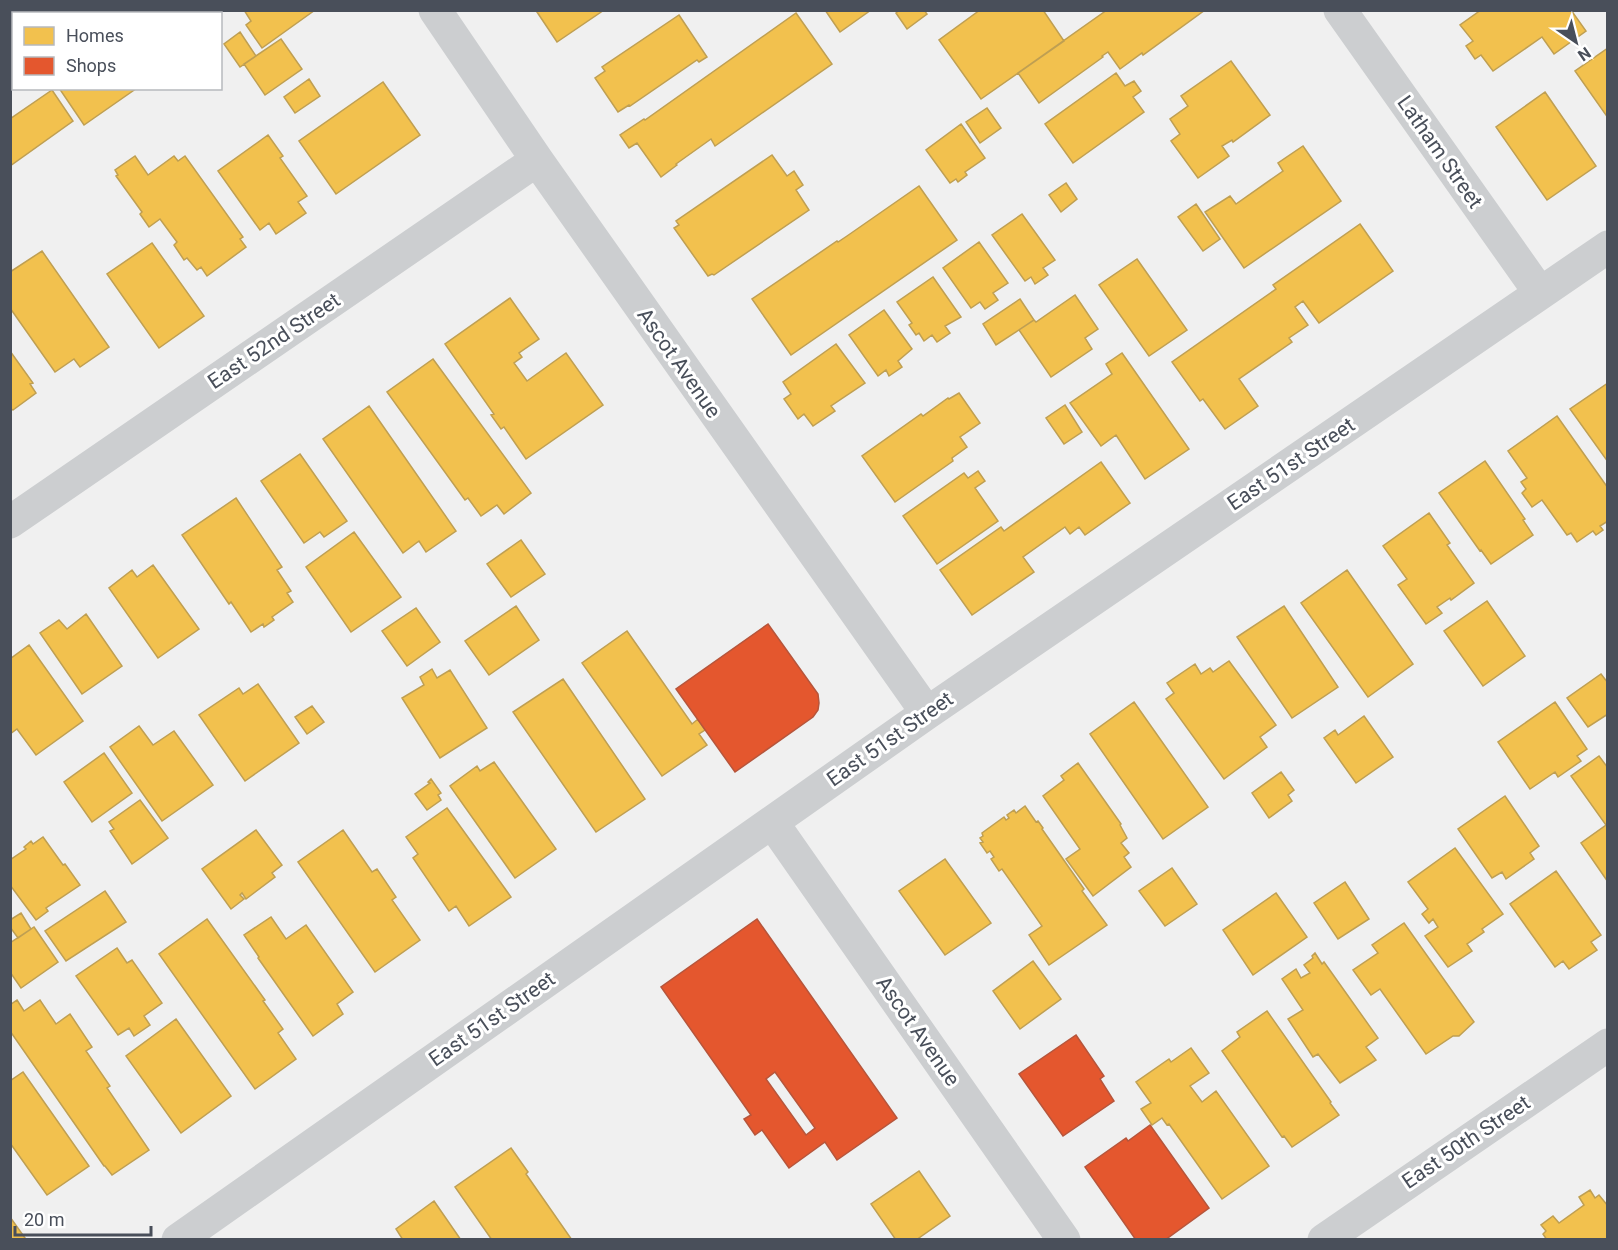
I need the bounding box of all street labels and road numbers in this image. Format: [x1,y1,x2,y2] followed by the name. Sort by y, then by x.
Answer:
[1392,91,1488,213] street label: Latham Street
[203,288,345,394] street label: East 52nd Street
[632,304,726,422] street label: Ascot Avenue
[1223,413,1359,515] street label: East 51st Street
[822,687,958,791] street label: East 51st Street
[424,967,560,1071] street label: East 51st Street
[871,972,965,1090] street label: Ascot Avenue
[1398,1090,1535,1194] street label: East 50th Street

